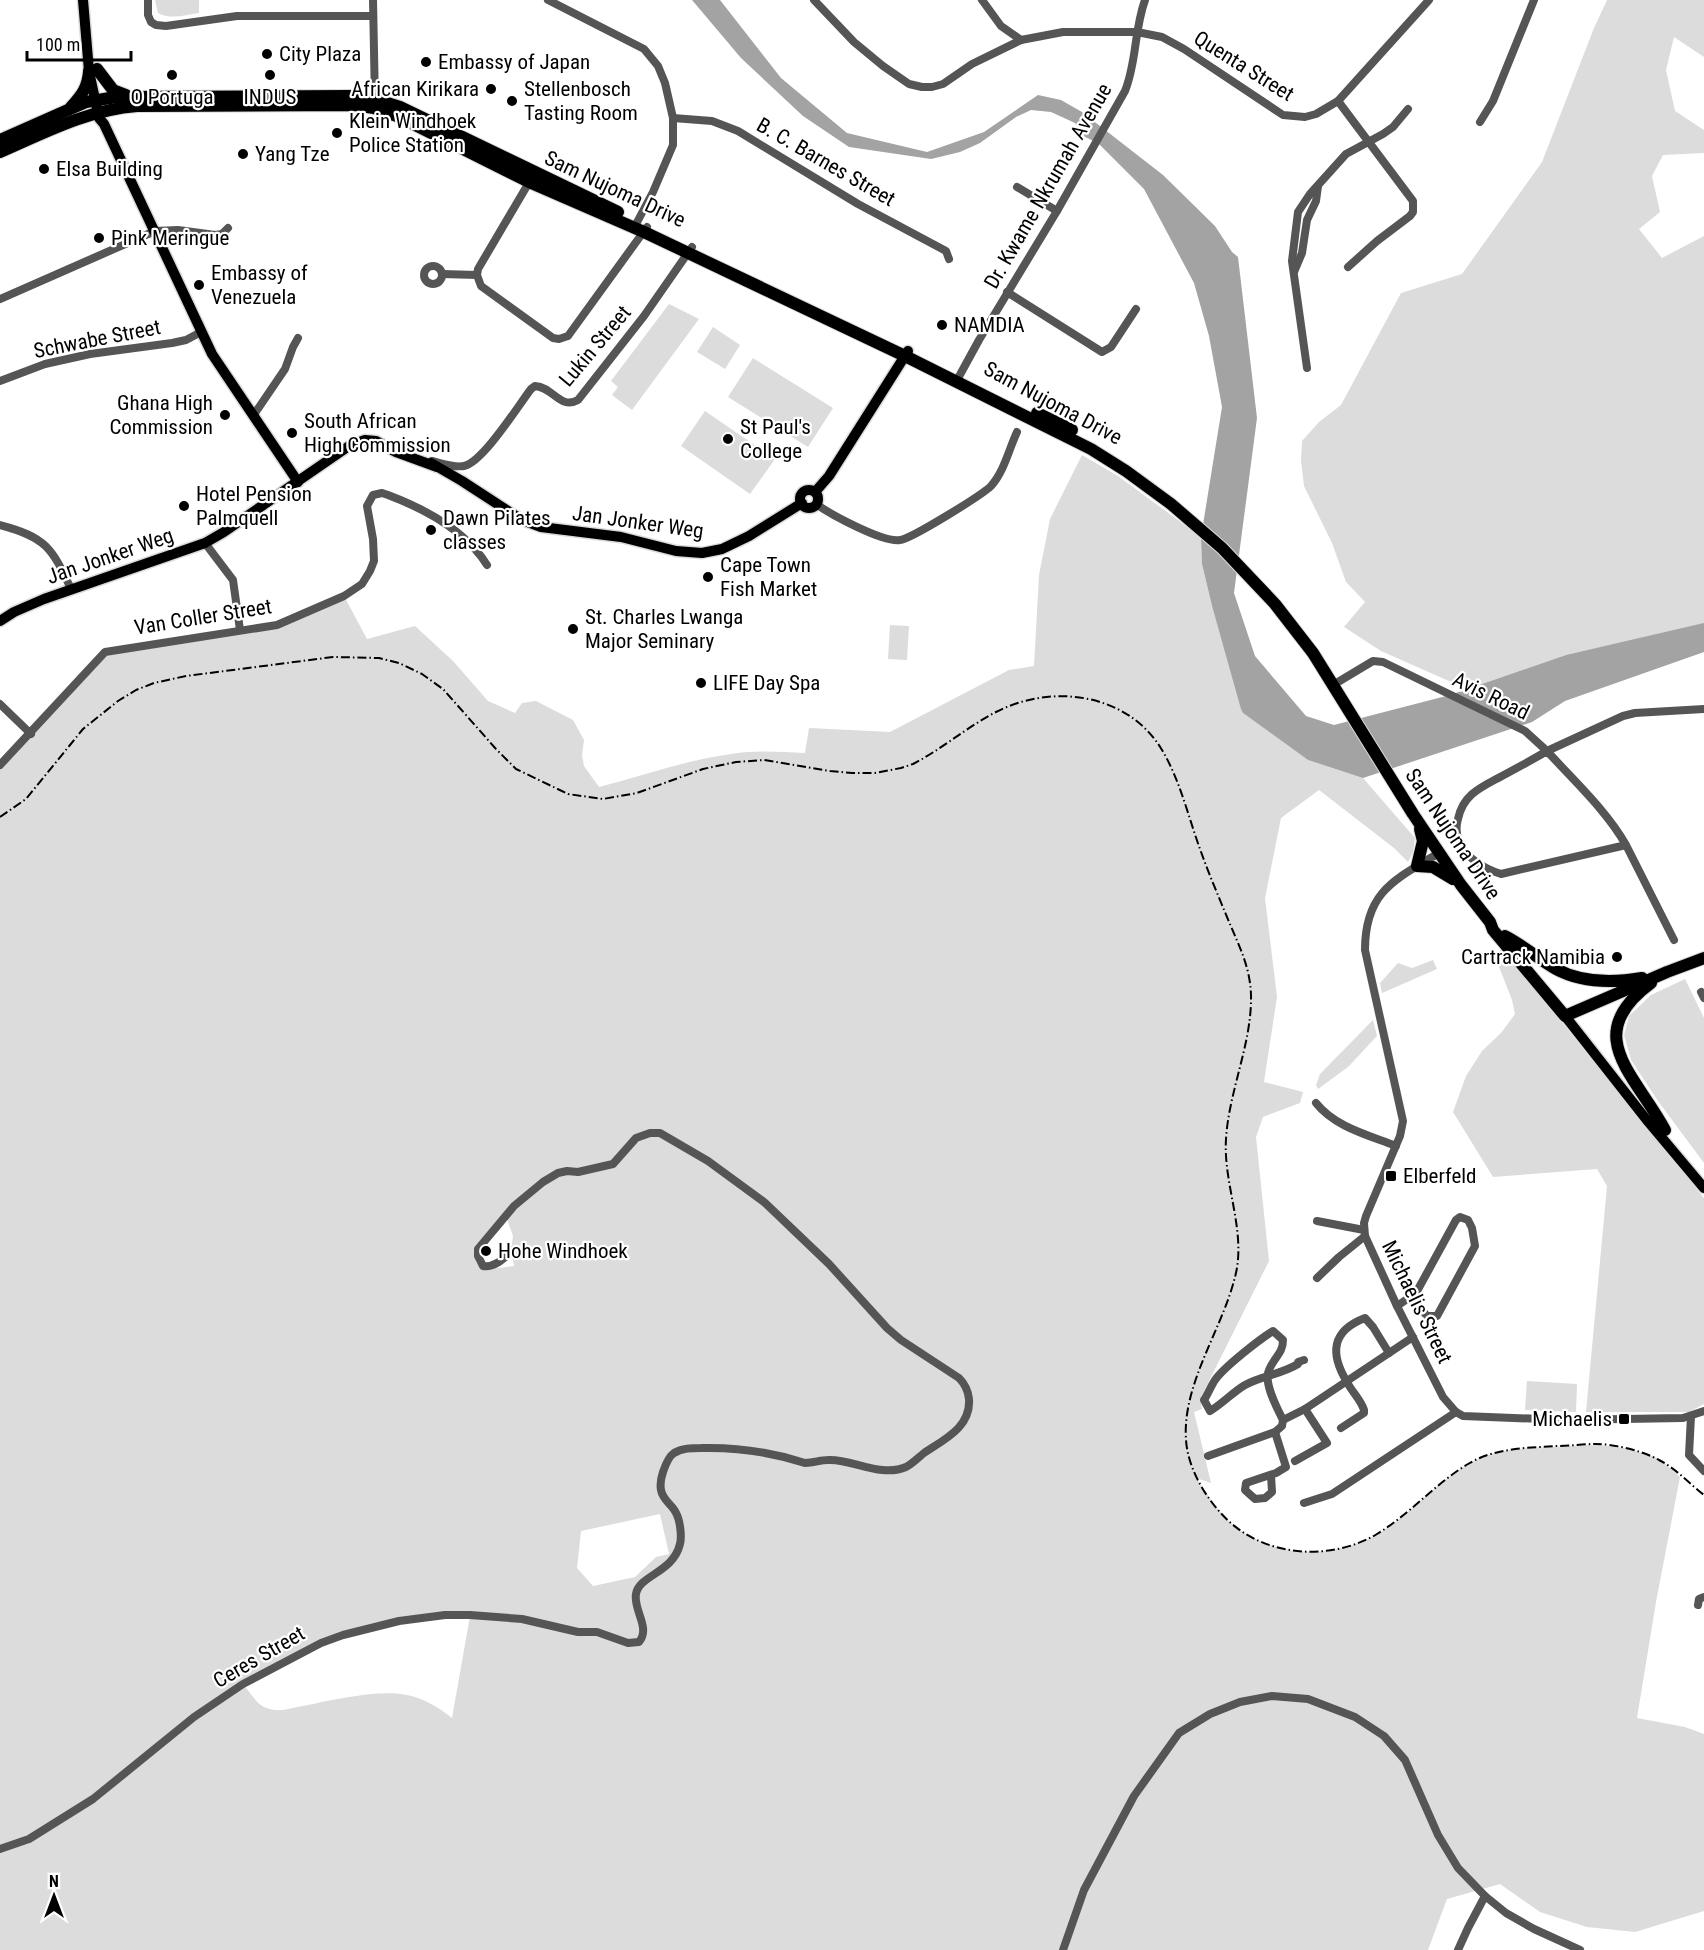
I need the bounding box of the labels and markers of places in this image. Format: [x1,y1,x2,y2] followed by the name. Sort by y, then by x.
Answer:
[279,42,361,66] place label: City Plaza
[260,47,274,61] marker: City Plaza
[438,50,590,74] place label: Embassy of Japan
[419,55,433,69] marker: Embassy of Japan
[165,68,179,82] marker: O Portuga
[263,68,277,82] marker: INDUS
[351,77,479,101] place label: African Kirikara
[524,77,638,125] place label: Stellenbosch Tasting Room
[484,82,498,96] marker: African Kirikara
[130,85,214,109] place label: O Portuga
[244,85,297,109] place label: INDUS
[505,94,519,108] marker: Stellenbosch Tasting Room
[349,109,477,157] place label: Klein Windhoek Police Station
[330,126,344,140] marker: Klein Windhoek Police Station
[255,142,330,166] place label: Yang Tze
[236,147,250,161] marker: Yang Tze
[56,157,163,181] place label: Elsa Building
[37,162,51,176] marker: Elsa Building
[111,226,230,250] place label: Pink Meringue
[92,231,106,245] marker: Pink Meringue
[211,261,308,309] place label: Embassy of Venezuela
[192,278,206,292] marker: Embassy of Venezuela
[954,313,1025,337] place label: NAMDIA
[935,318,949,332] marker: NAMDIA
[109,391,213,439] place label: Ghana High Commission
[218,408,232,422] marker: Ghana High Commission
[304,409,451,457] place label: South African High Commission
[740,415,811,463] place label: St Paul's College
[285,426,299,440] marker: South African High Commission
[721,432,735,446] marker: St Paul's College
[196,482,312,530] place label: Hotel Pension Palmquell
[177,499,191,513] marker: Hotel Pension Palmquell
[443,506,551,554] place label: Dawn Pilates classes
[424,523,438,537] marker: Dawn Pilates classes
[720,553,817,601] place label: Cape Town Fish Market
[701,570,715,584] marker: Cape Town Fish Market
[585,605,743,653] place label: St. Charles Lwanga Major Seminary
[566,622,580,636] marker: St. Charles Lwanga Major Seminary
[713,671,820,695] place label: LIFE Day Spa
[694,676,708,690] marker: LIFE Day Spa
[1461,945,1605,969] place label: Cartrack Namibia
[1610,950,1624,964] marker: Cartrack Namibia
[1403,1164,1477,1188] place label: Elberfeld
[1384,1169,1398,1183] marker: Elberfeld
[498,1239,628,1263] place label: Hohe Windhoek
[479,1244,493,1258] marker: Hohe Windhoek
[1532,1407,1612,1431] place label: Michaelis
[1617,1412,1631,1426] marker: Michaelis

